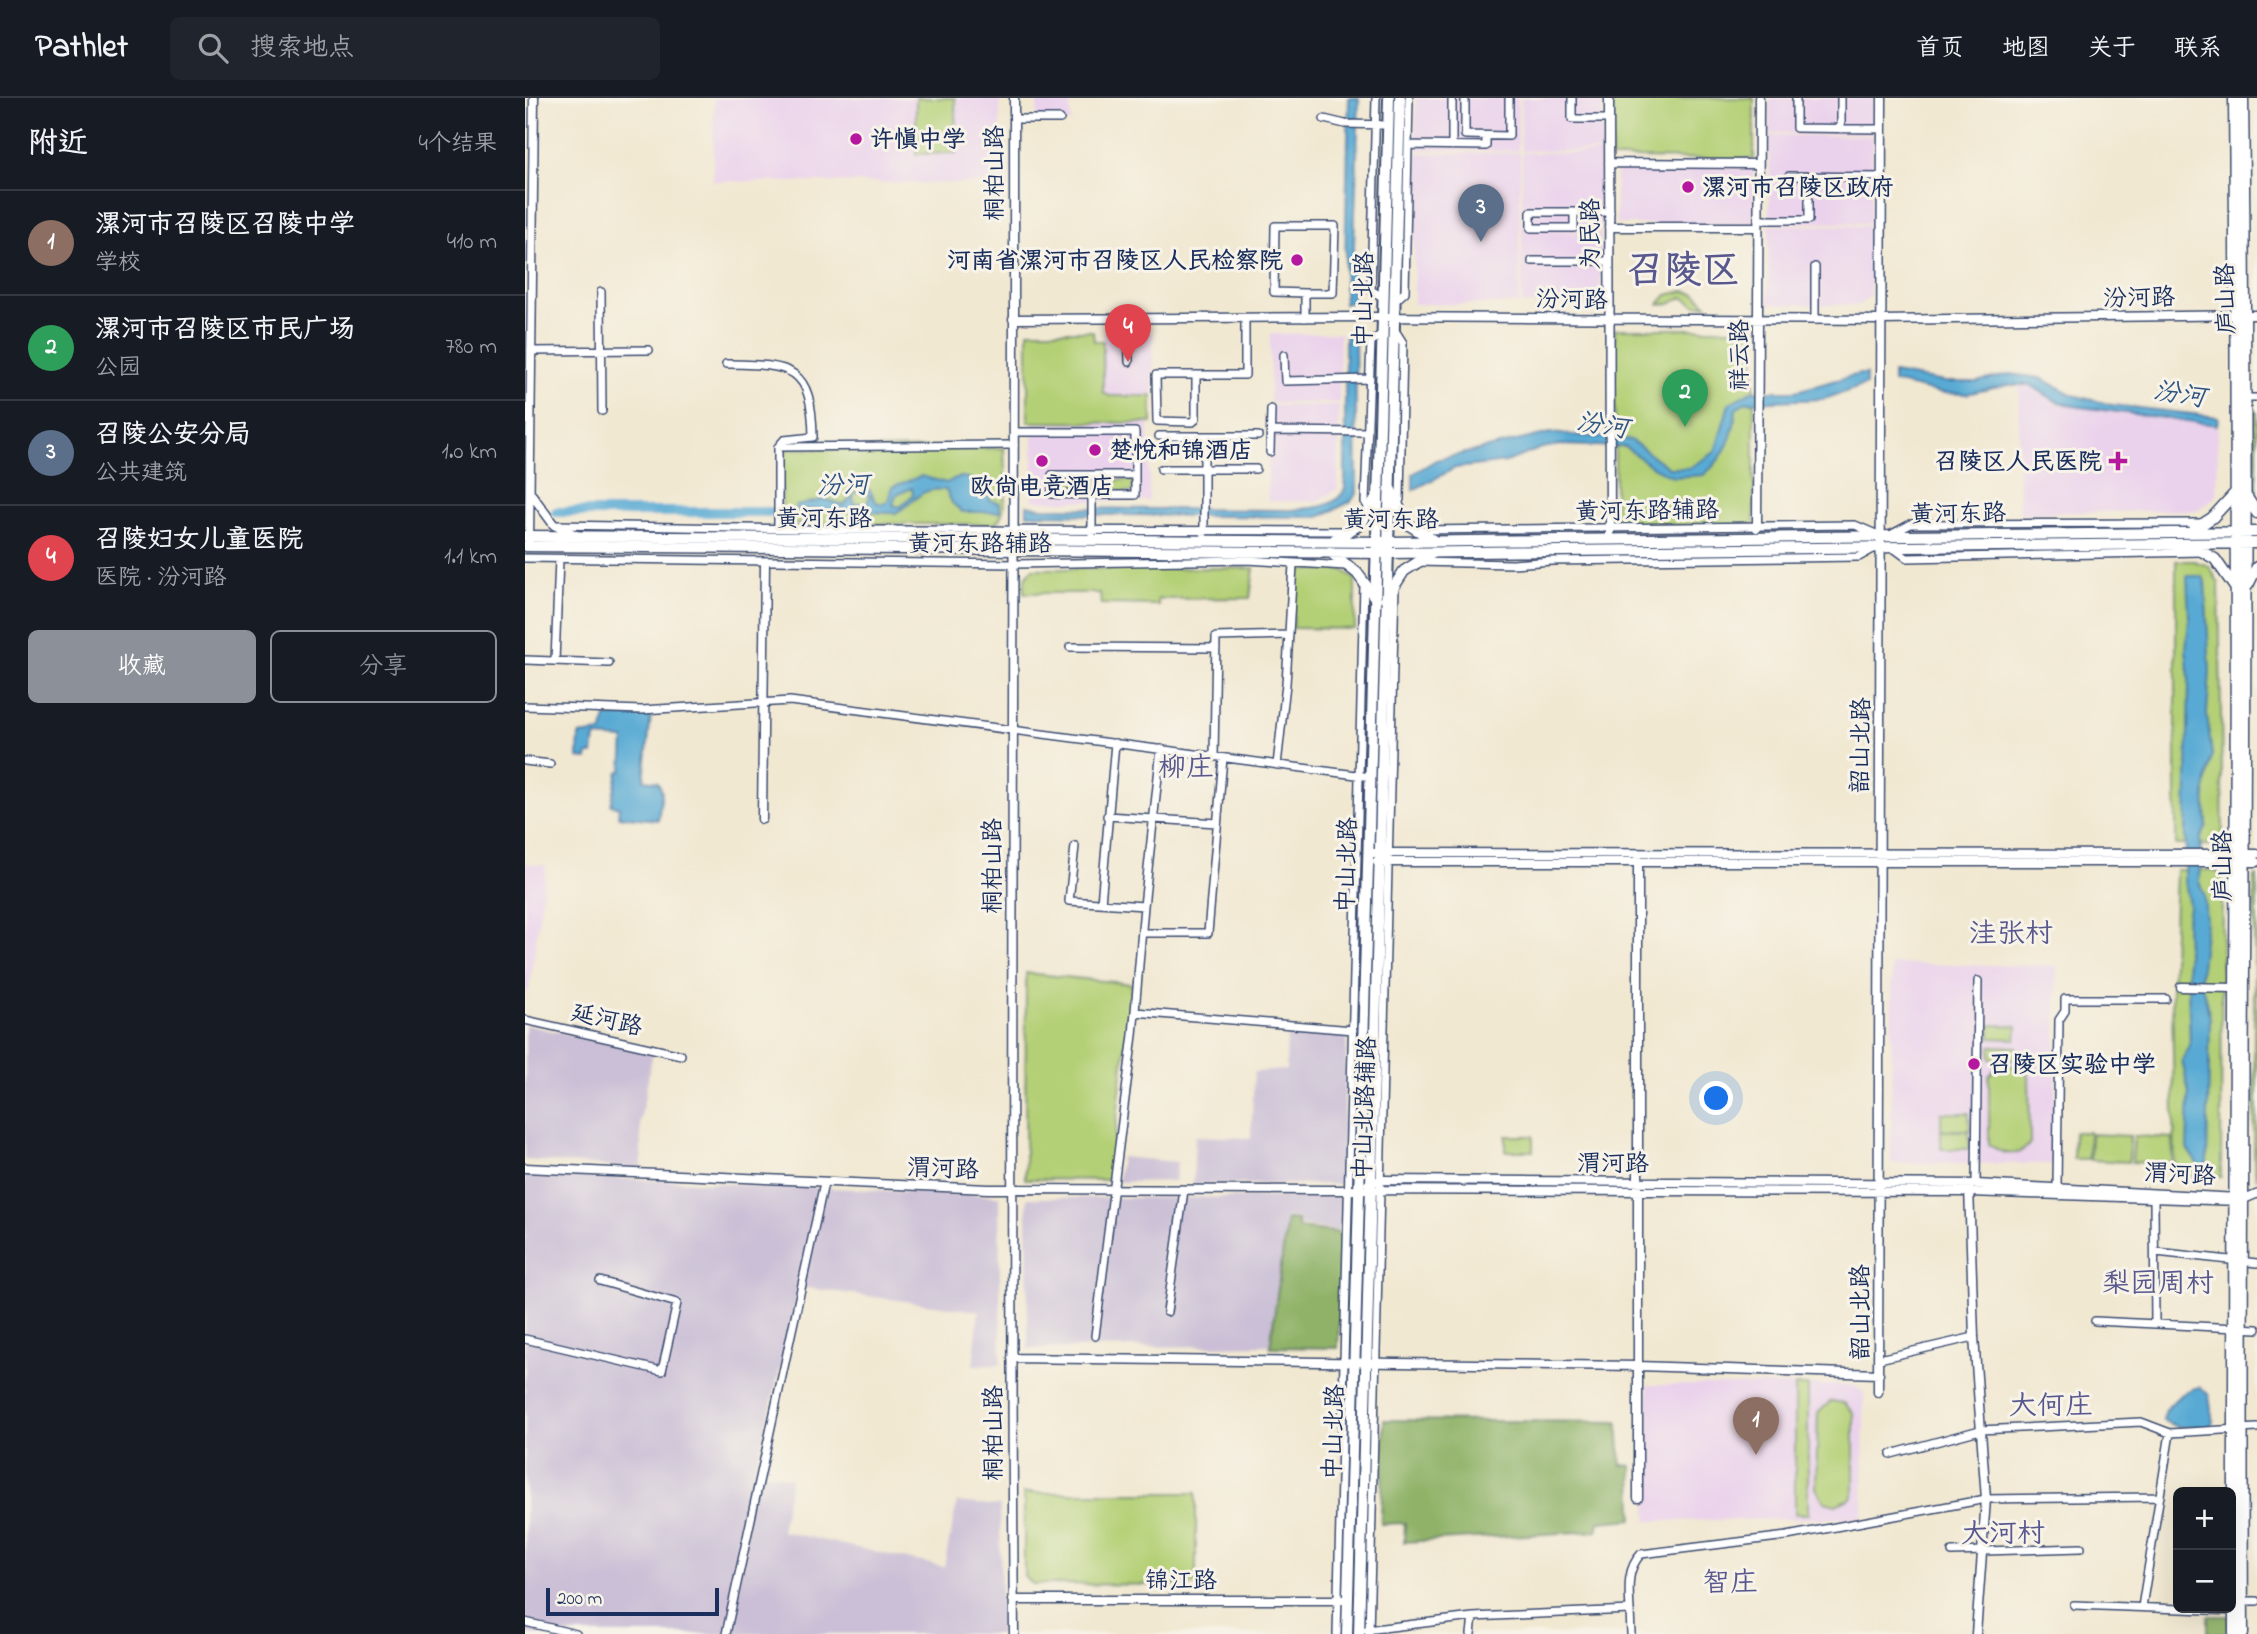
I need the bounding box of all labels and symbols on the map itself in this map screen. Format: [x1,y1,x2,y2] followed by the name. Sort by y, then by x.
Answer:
[870,124,966,159] place label: 许慎中学
[979,125,1014,221] street label: 桐柏山路
[848,131,864,147] marker: 许慎中学
[1702,172,1894,207] place label: 漯河市召陵区政府
[1680,179,1696,195] marker: 漯河市召陵区政府
[1458,184,1504,242] pin: 3
[1575,198,1610,270] street label: 为民路
[947,245,1283,280] place label: 河南省漯河市召陵区人民检察院
[1626,245,1740,301] district label: 召陵区
[1347,251,1384,347] street label: 中山北路
[1289,252,1305,268] marker: 河南省漯河市召陵区人民检察院
[2209,263,2246,335] street label: 庐山路
[2103,281,2175,318] street label: 汾河路
[1536,283,1608,320] street label: 汾河路
[1105,304,1151,362] pin: 4
[1724,319,1759,391] street label: 祥云路
[1662,369,1708,427] pin: 2
[2151,373,2212,419] water label: 汾河
[1574,404,1635,450] water label: 汾河
[1109,435,1253,470] place label: 楚悦和锦酒店
[1087,442,1103,458] marker: 楚悦和锦酒店
[1934,446,2102,481] place label: 召陵区人民医院
[2108,451,2128,471] marker: 召陵区人民医院
[1034,453,1050,469] marker: 欧尚电竞酒店
[817,467,873,506] water label: 汾河
[970,471,1114,506] place label: 欧尚电竞酒店
[1575,494,1719,531] street label: 黄河东路辅路
[1910,497,2006,534] street label: 黄河东路
[776,503,872,538] street label: 黄河东路
[1343,504,1439,539] street label: 黄河东路
[908,528,1052,563] street label: 黄河东路辅路
[1844,697,1881,793] street label: 韶山北路
[1158,749,1214,790] district label: 柳庄
[1329,817,1368,914] street label: 中山北路
[977,818,1012,914] street label: 桐柏山路
[2207,830,2242,902] street label: 庐山路
[1969,915,2053,956] district label: 洼张村
[567,996,645,1047] street label: 延河路
[1346,1036,1387,1181] street label: 中山北路辅路
[1988,1049,2156,1084] place label: 召陵区实验中学
[1966,1056,1982,1072] marker: 召陵区实验中学
[1699,1081,1733,1115] your location
[1577,1148,1649,1183] street label: 渭河路
[906,1152,980,1189] street label: 渭河路
[2143,1157,2217,1196] street label: 渭河路
[1845,1264,1880,1360] street label: 韶山北路
[2102,1265,2214,1306] district label: 梨园周村
[1316,1384,1355,1481] street label: 中山北路
[978,1385,1013,1481] street label: 桐柏山路
[2009,1387,2093,1428] district label: 大何庄
[1733,1397,1779,1455] pin: 1
[1961,1515,2045,1556] district label: 大河村
[1702,1564,1758,1605] district label: 智庄
[1145,1565,1217,1600] street label: 锦江路
[546,1585,719,1617] scale bar

